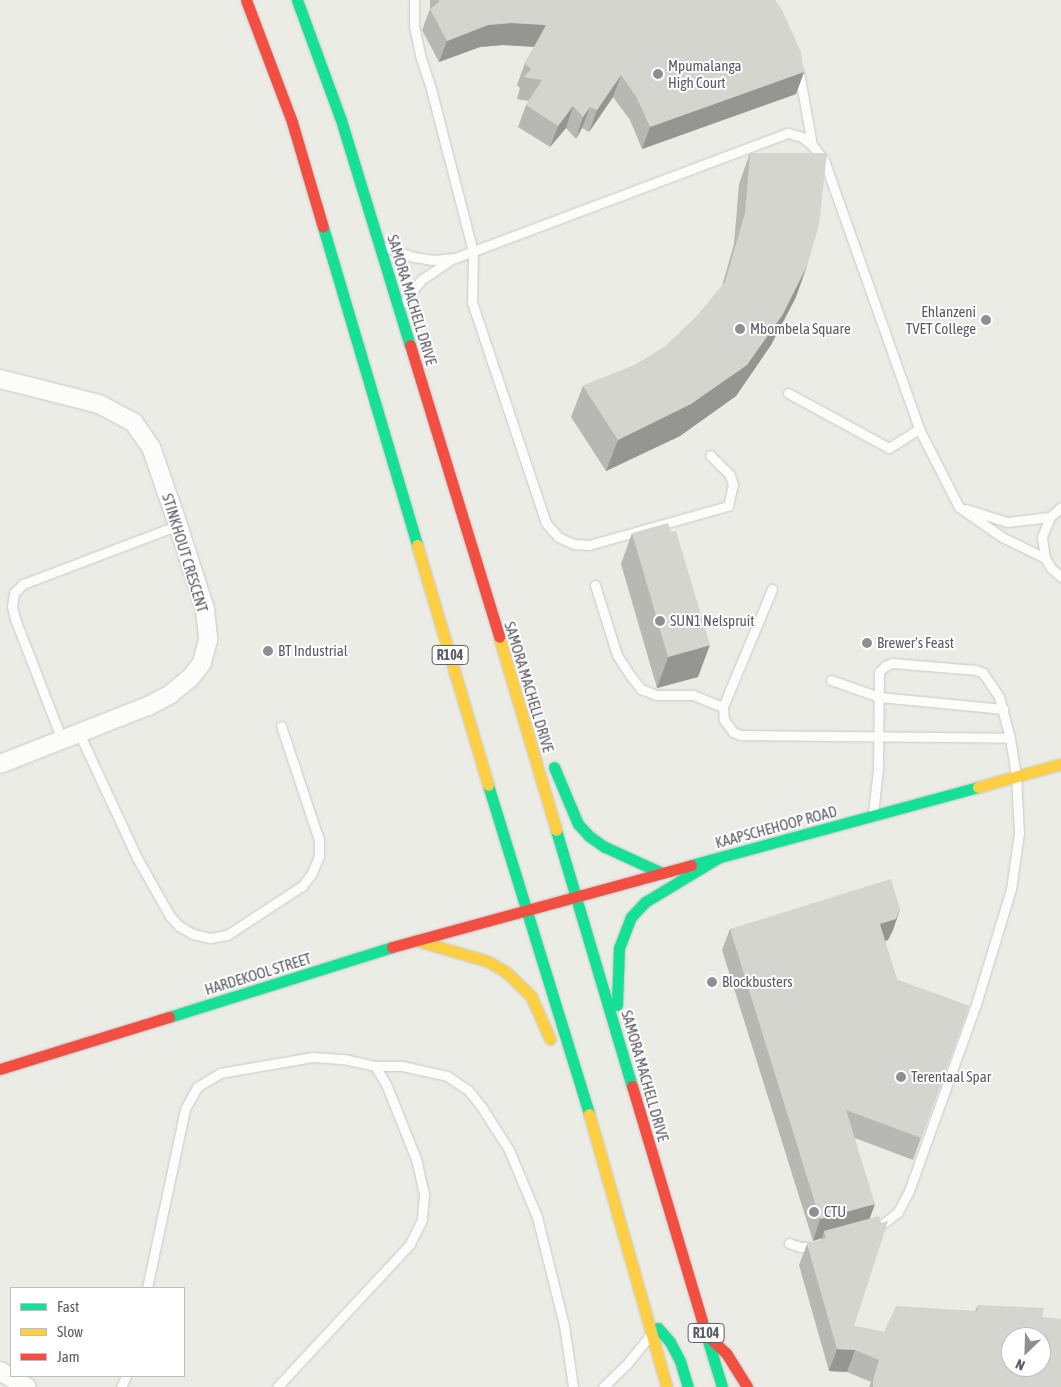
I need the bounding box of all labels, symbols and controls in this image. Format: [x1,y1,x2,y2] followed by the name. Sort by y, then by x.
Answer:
[668,56,742,91] place label: Mpumalanga High Court
[652,68,664,80] marker: Mpumalanga High Court
[384,232,440,368] street label: SAMORA MACHELL DRIVE
[906,302,976,337] place label: Ehlanzeni TVET College
[980,314,992,326] marker: Ehlanzeni TVET College
[750,320,851,338] place label: Mbombela Square
[734,323,746,335] marker: Mbombela Square
[158,491,212,615] street label: STINKHOUT CRESCENT
[670,612,755,630] place label: SUN1 Nelspruit
[654,615,666,627] marker: SUN1 Nelspruit
[501,619,557,755] street label: SAMORA MACHELL DRIVE
[877,634,954,652] place label: Brewer's Feast
[861,637,873,649] marker: Brewer's Feast
[278,642,348,660] place label: BT Industrial
[431,644,469,666] road number: R104
[262,645,274,657] marker: BT Industrial
[713,802,839,852] street label: KAAPSCHEHOOP ROAD
[203,949,313,999] street label: HARDEKOOL STREET
[722,973,792,991] place label: Blockbusters
[706,976,718,988] marker: Blockbusters
[618,1008,672,1144] street label: SAMORA MACHELL DRIVE
[911,1068,991,1086] place label: Terentaal Spar
[895,1071,907,1083] marker: Terentaal Spar
[824,1203,846,1221] place label: CTU
[808,1206,820,1218] marker: CTU
[10,1287,185,1377] legend
[57,1298,79,1315] text: Fast
[687,1322,725,1345] road number: R104
[57,1323,83,1340] text: Slow
[1001,1327,1051,1377] north arrow
[57,1348,80,1365] text: Jam
[1013,1356,1027,1374] text: N

